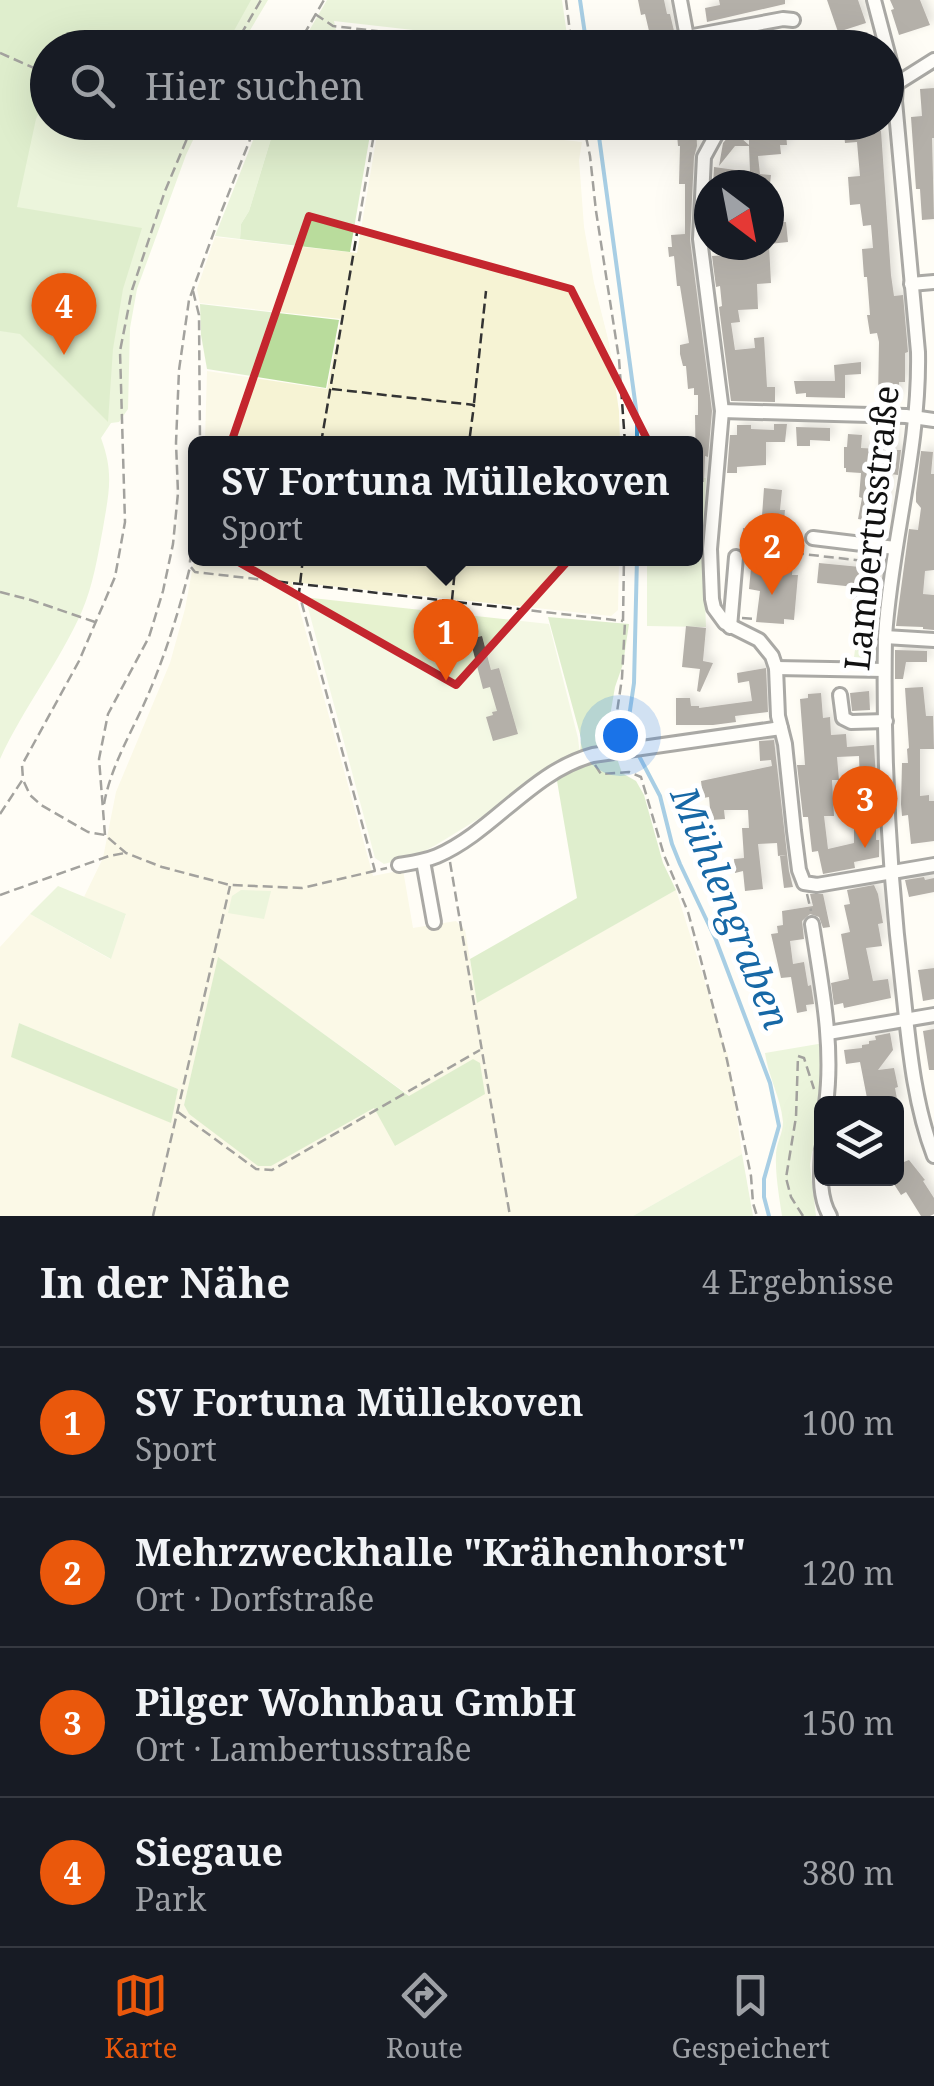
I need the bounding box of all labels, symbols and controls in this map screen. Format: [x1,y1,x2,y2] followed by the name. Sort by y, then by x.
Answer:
[30,30,904,140] search box
[65,58,120,113] icon: search
[145,59,364,111] text: Hier suchen
[694,170,784,260] north arrow
[32,272,96,355] pin: 4
[832,383,909,673] street label: Lambertusstraße
[188,436,703,566] popup
[221,454,670,506] text: SV Fortuna Müllekoven
[221,506,303,549] text: Sport
[740,512,804,595] pin: 2
[414,598,478,681] pin: 1
[595,710,646,761] your location
[832,766,898,848] pin: 3
[659,777,804,1036] water label: Mühlengraben
[814,1096,904,1186] map controls
[814,1096,904,1186] button: layers
[40,1253,290,1310] text: In der Nähe
[702,1260,894,1303] text: 4 Ergebnisse
[135,1375,584,1427] text: SV Fortuna Müllekoven
[63,1401,82,1444] text: 1
[802,1401,894,1444] text: 100 m
[135,1427,217,1470] text: Sport
[135,1525,746,1577] text: Mehrzweckhalle "Krähenhorst"
[63,1551,82,1594] text: 2
[802,1551,894,1594] text: 120 m
[135,1577,374,1620] text: Ort · Dorfstraße
[135,1675,576,1727] text: Pilger Wohnbau GmbH
[63,1701,82,1744] text: 3
[802,1701,894,1744] text: 150 m
[135,1727,472,1770] text: Ort · Lambertusstraße
[135,1825,283,1877] text: Siegaue
[63,1851,82,1894] text: 4
[802,1851,894,1894] text: 380 m
[135,1877,206,1920] text: Park
[104,1968,178,2066] tab: Karte
[386,1968,463,2066] tab: Route
[671,1968,830,2066] tab: Gespeichert

